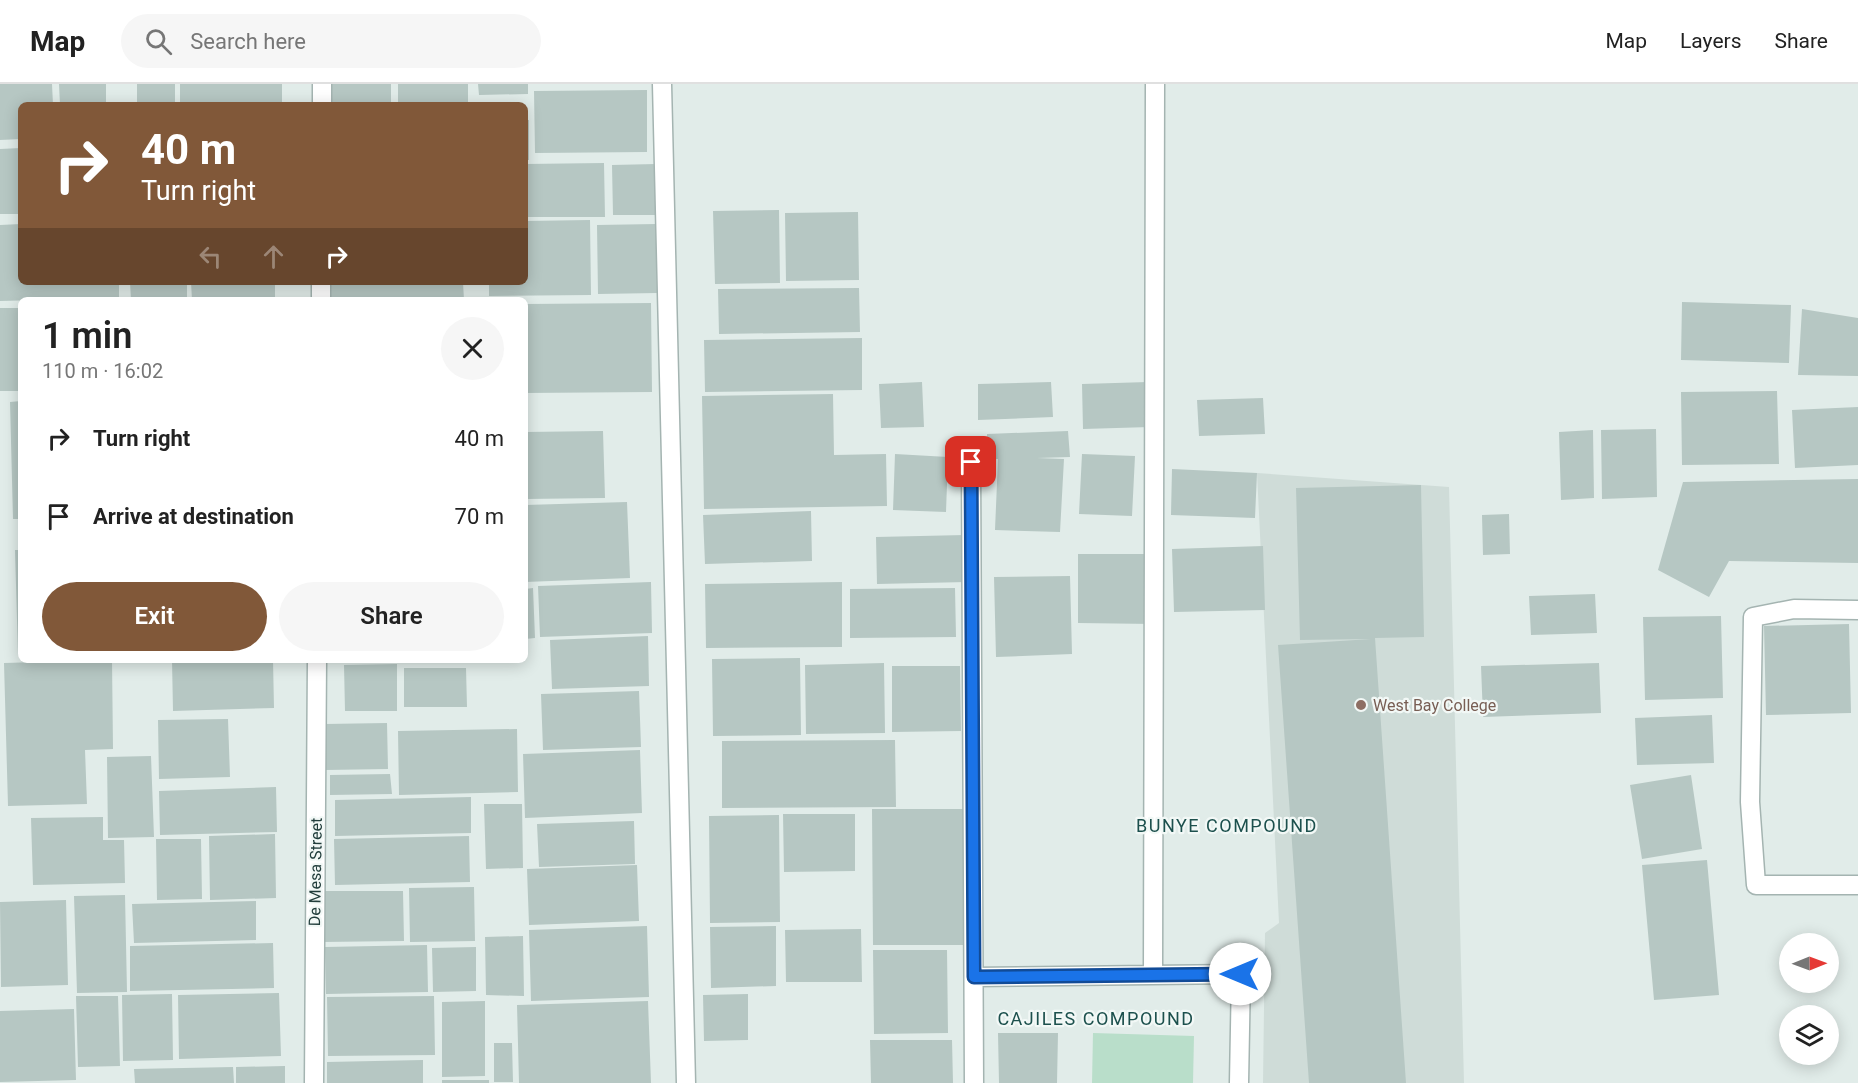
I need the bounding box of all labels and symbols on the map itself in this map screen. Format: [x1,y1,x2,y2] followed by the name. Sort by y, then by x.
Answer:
[945,436,996,487] pin
[1373,696,1496,715] place label: West Bay College
[1354,698,1368,712] marker: West Bay College
[1136,815,1318,836] district label: BUNYE COMPOUND
[305,818,326,926] street label: De Mesa Street
[1779,933,1839,993] north arrow
[1208,942,1272,1006] position arrow
[997,1008,1195,1029] district label: CAJILES COMPOUND

